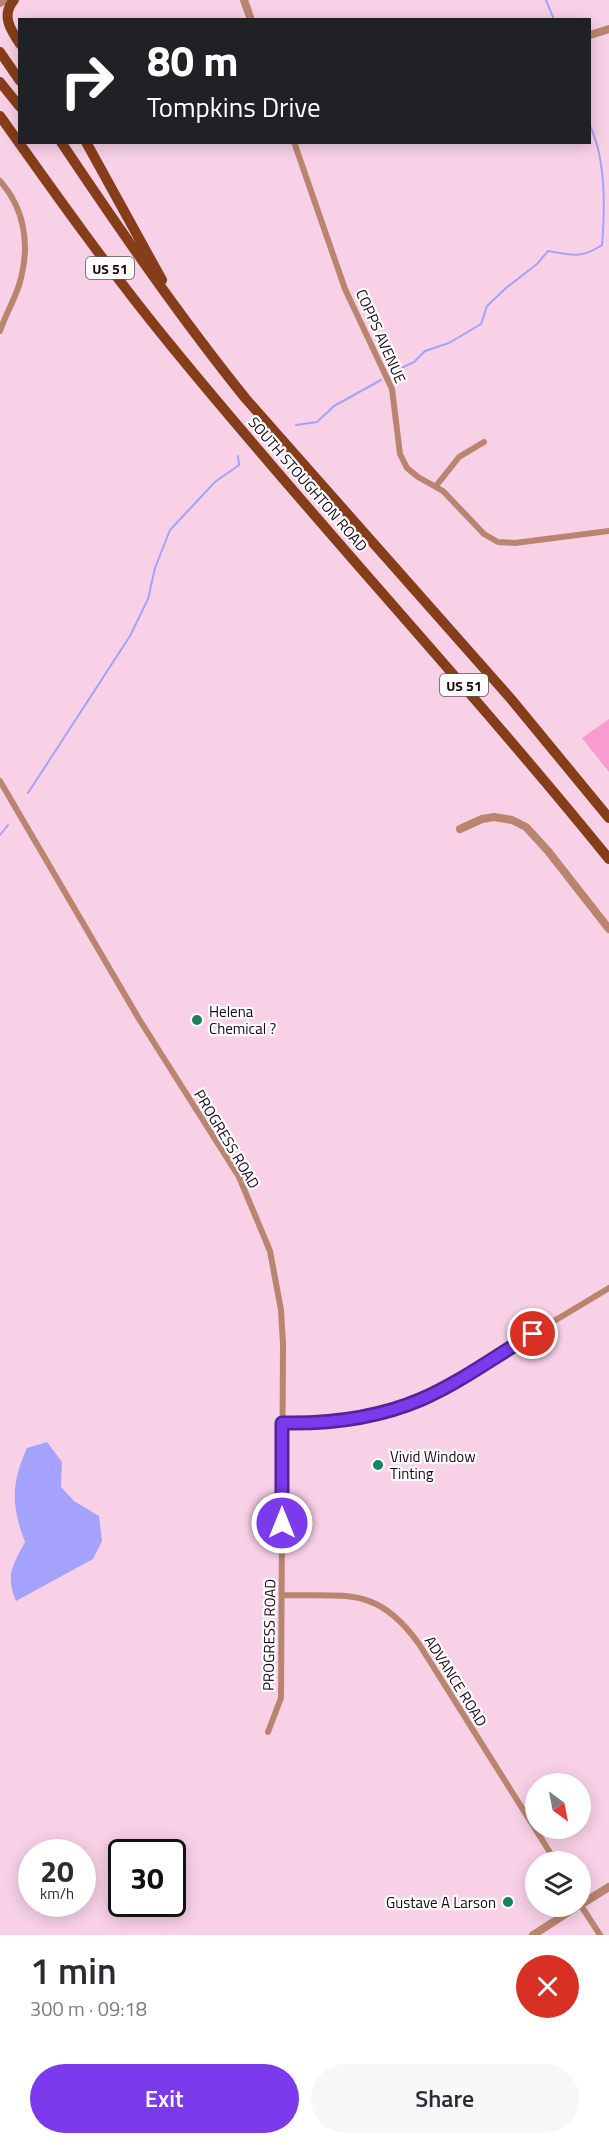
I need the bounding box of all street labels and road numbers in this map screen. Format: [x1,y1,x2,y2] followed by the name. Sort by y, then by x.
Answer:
[86,257,134,279] road number: US 51
[350,285,412,387] street label: COPPS AVENUE
[243,411,373,557] street label: SOUTH STOUGHTON ROAD
[440,674,488,696] road number: US 51
[188,1085,266,1193] street label: PROGRESS ROAD
[257,1579,281,1691] street label: PROGRESS ROAD
[419,1631,493,1731] street label: ADVANCE ROAD

